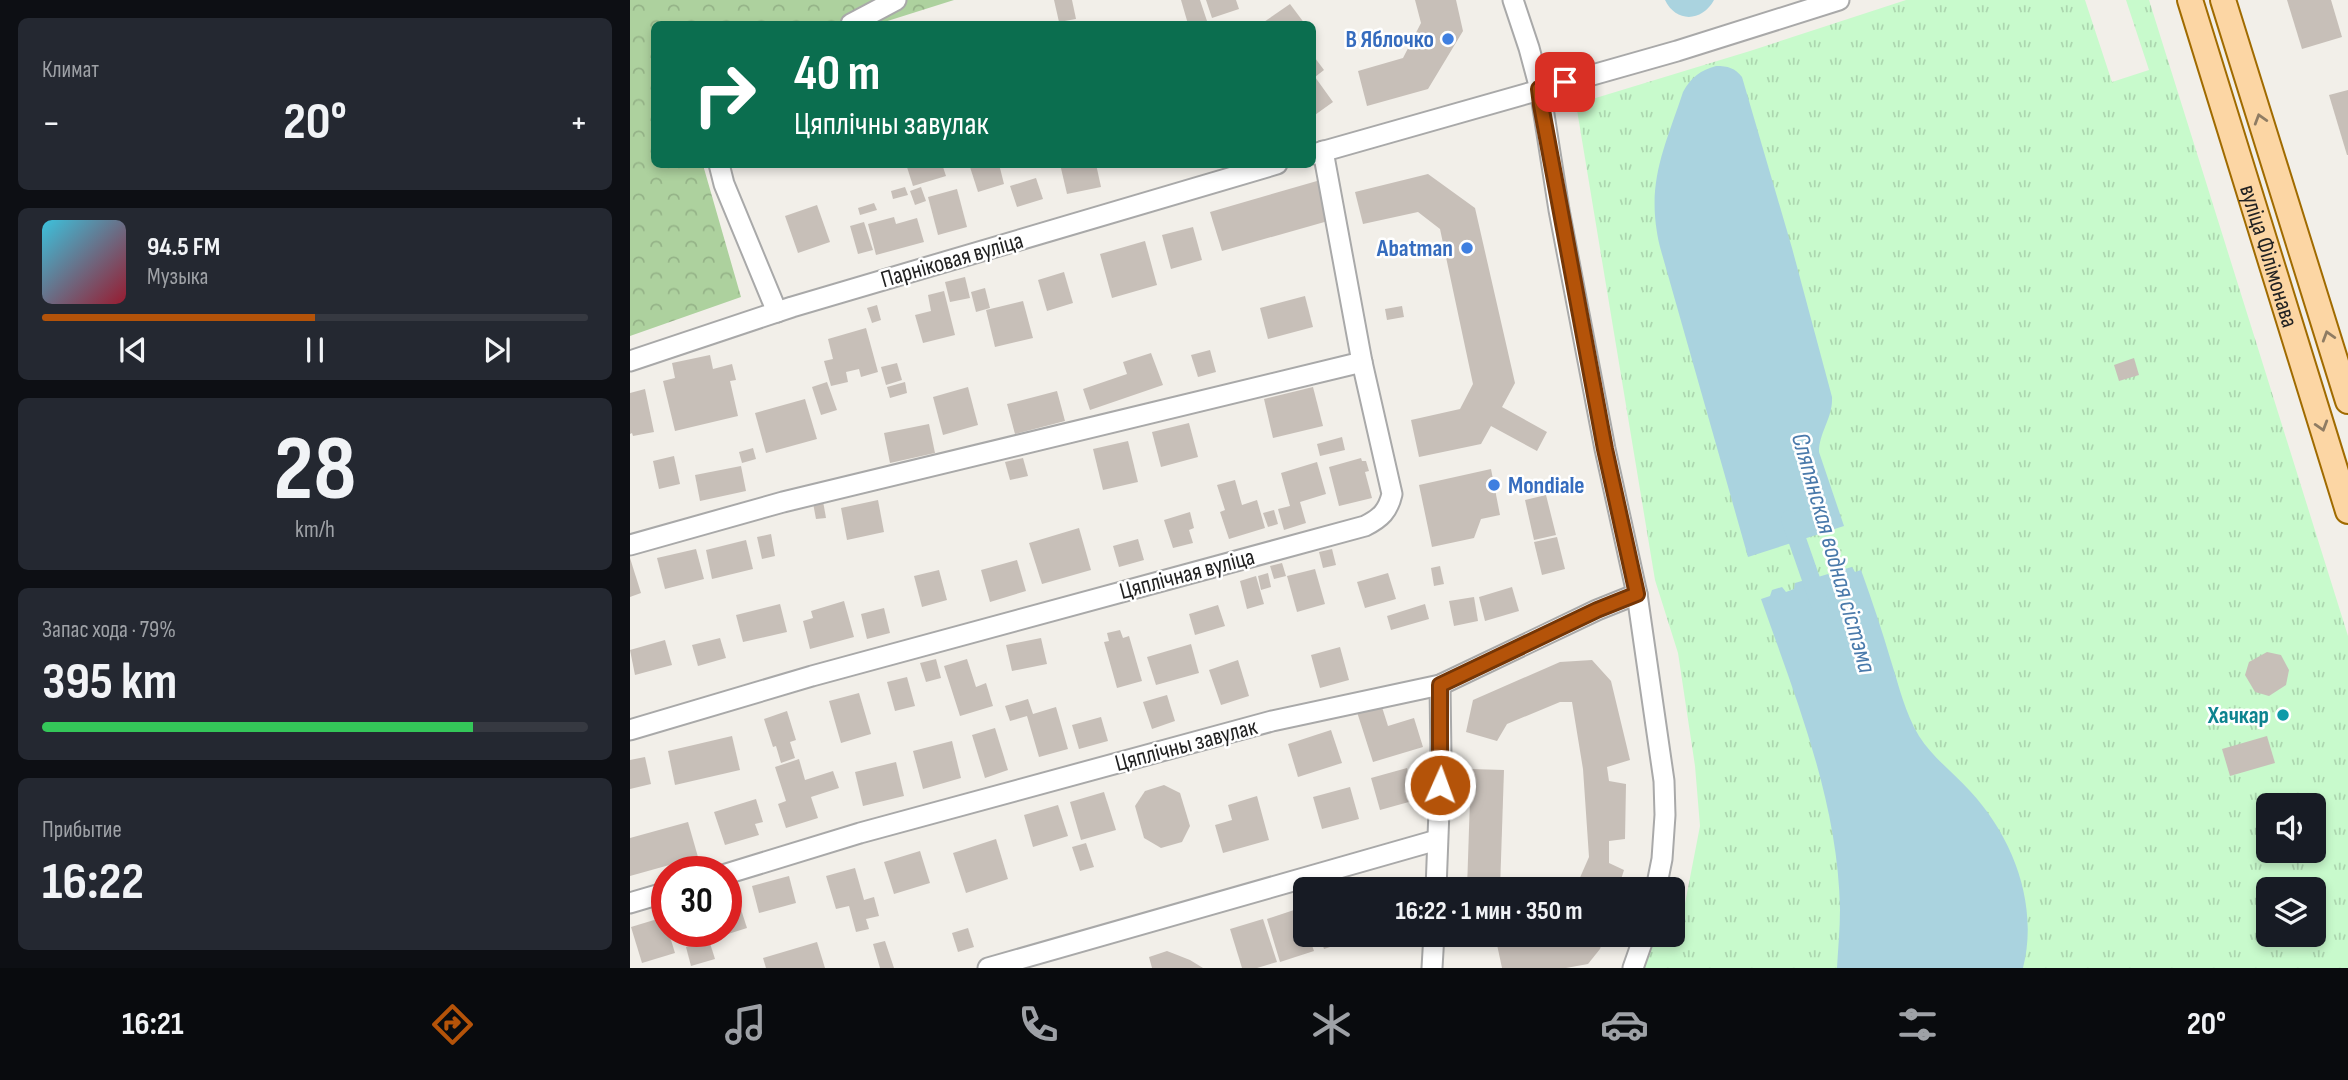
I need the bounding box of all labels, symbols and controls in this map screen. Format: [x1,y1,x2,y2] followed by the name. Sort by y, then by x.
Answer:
[1345,25,1434,54] place label: В Яблочко
[1440,31,1456,47] marker: В Яблочко
[794,45,880,104] text: 40 m
[679,49,770,140] icon: right
[1535,52,1595,112] pin
[42,56,99,84] text: Климат
[1546,63,1584,101] icon: arrive
[283,91,347,154] text: 20°
[42,101,61,146] text: −
[569,101,588,146] text: +
[794,105,989,144] text: Цяплічны завулак
[2254,113,2269,125] one-way arrow
[2234,181,2305,331] street label: вуліца Філімонава
[877,226,1027,294] street label: Парніковая вуліца
[147,232,220,263] text: 94.5 FM
[1376,234,1453,263] place label: Abatman
[1459,240,1475,256] marker: Abatman
[147,263,208,291] text: Музыка
[2322,330,2337,342] one-way arrow
[114,331,152,369] icon: previous
[296,331,334,369] icon: pause
[478,331,516,369] icon: next
[274,416,356,525] text: 28
[2313,419,2328,431] one-way arrow
[1784,429,1882,677] water label: Сляпянская водная сістэма
[1508,471,1585,500] place label: Mondiale
[1486,477,1502,493] marker: Mondiale
[295,516,335,544] text: km/h
[1116,542,1258,606] street label: Цяплічная вуліца
[42,616,176,644] text: Запас хода · 79%
[42,651,177,714] text: 395 km
[2207,701,2269,730] place label: Хачкар
[2275,707,2291,723] marker: Хачкар
[1112,712,1261,778] street label: Цяплічны завулак
[1403,748,1477,822] position arrow
[2256,793,2326,947] map controls
[2256,793,2326,863] button: sound
[42,816,122,844] text: Прибытие
[42,851,144,914] text: 16:22
[651,856,742,947] speed limit sign: 30
[2256,877,2326,947] button: layers
[1396,896,1582,927] text: 16:22 · 1 мин · 350 m
[428,1000,477,1049] icon: directions
[721,1000,770,1049] icon: music
[1014,1000,1063,1049] icon: phone
[1307,1000,1356,1049] icon: climate
[1600,1000,1649,1049] icon: car
[1893,1000,1942,1049] icon: filters
[122,1005,183,1044] text: 16:21
[2187,1005,2226,1044] text: 20°

